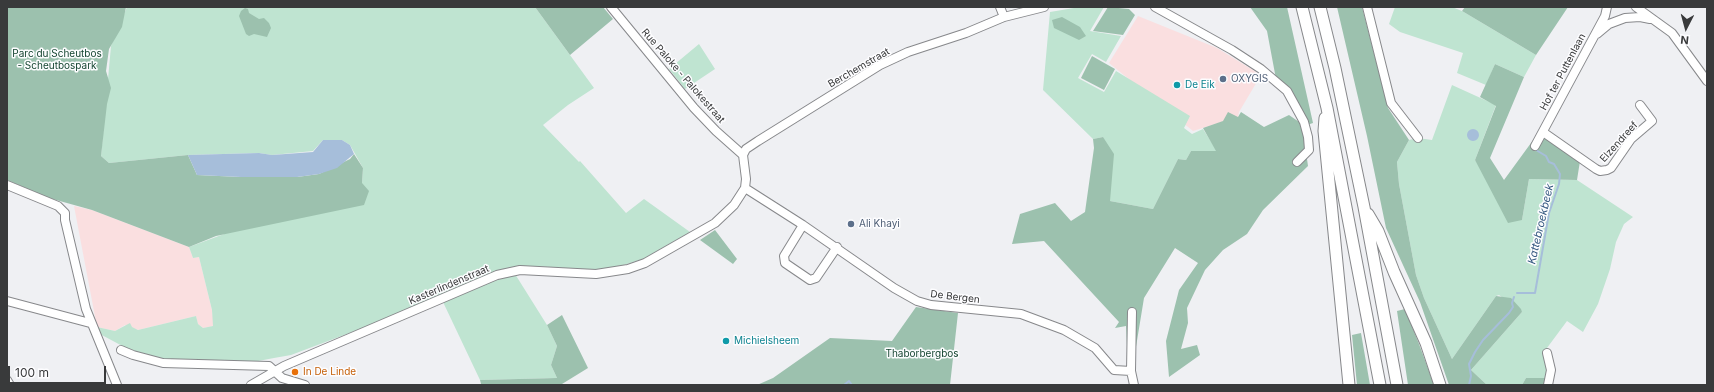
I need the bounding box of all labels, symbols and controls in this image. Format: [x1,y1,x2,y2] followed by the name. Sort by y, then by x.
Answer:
[1666,8,1706,48] north arrow
[639,26,727,126] street label: Rue Paloke - Palokestraat
[1538,32,1588,112] street label: Hof ter Puttenlaan
[1680,33,1690,47] text: N
[826,46,892,90] street label: Berchemstraat
[12,48,102,72] park label: Parc du Scheutbos - Scheutbospark
[1231,73,1268,85] place label: OXYGIS
[1218,74,1228,84] marker: OXYGIS
[1185,79,1215,91] place label: De Eik
[1172,80,1182,90] marker: De Eik
[1598,119,1640,165] street label: Elzendreef
[1525,183,1557,265] water label: Kattebroekbeek
[859,218,900,230] place label: Ali Khayi
[846,219,856,229] marker: Ali Khayi
[407,263,491,307] street label: Kasterlindenstraat
[930,288,980,306] street label: De Bergen
[734,335,799,347] place label: Michielsheem
[721,336,731,346] marker: Michielsheem
[885,348,959,360] park label: Thaborbergbos
[10,358,108,384] scale bar
[15,365,49,380] text: 100 m
[303,366,356,378] place label: In De Linde
[290,367,300,377] marker: In De Linde

